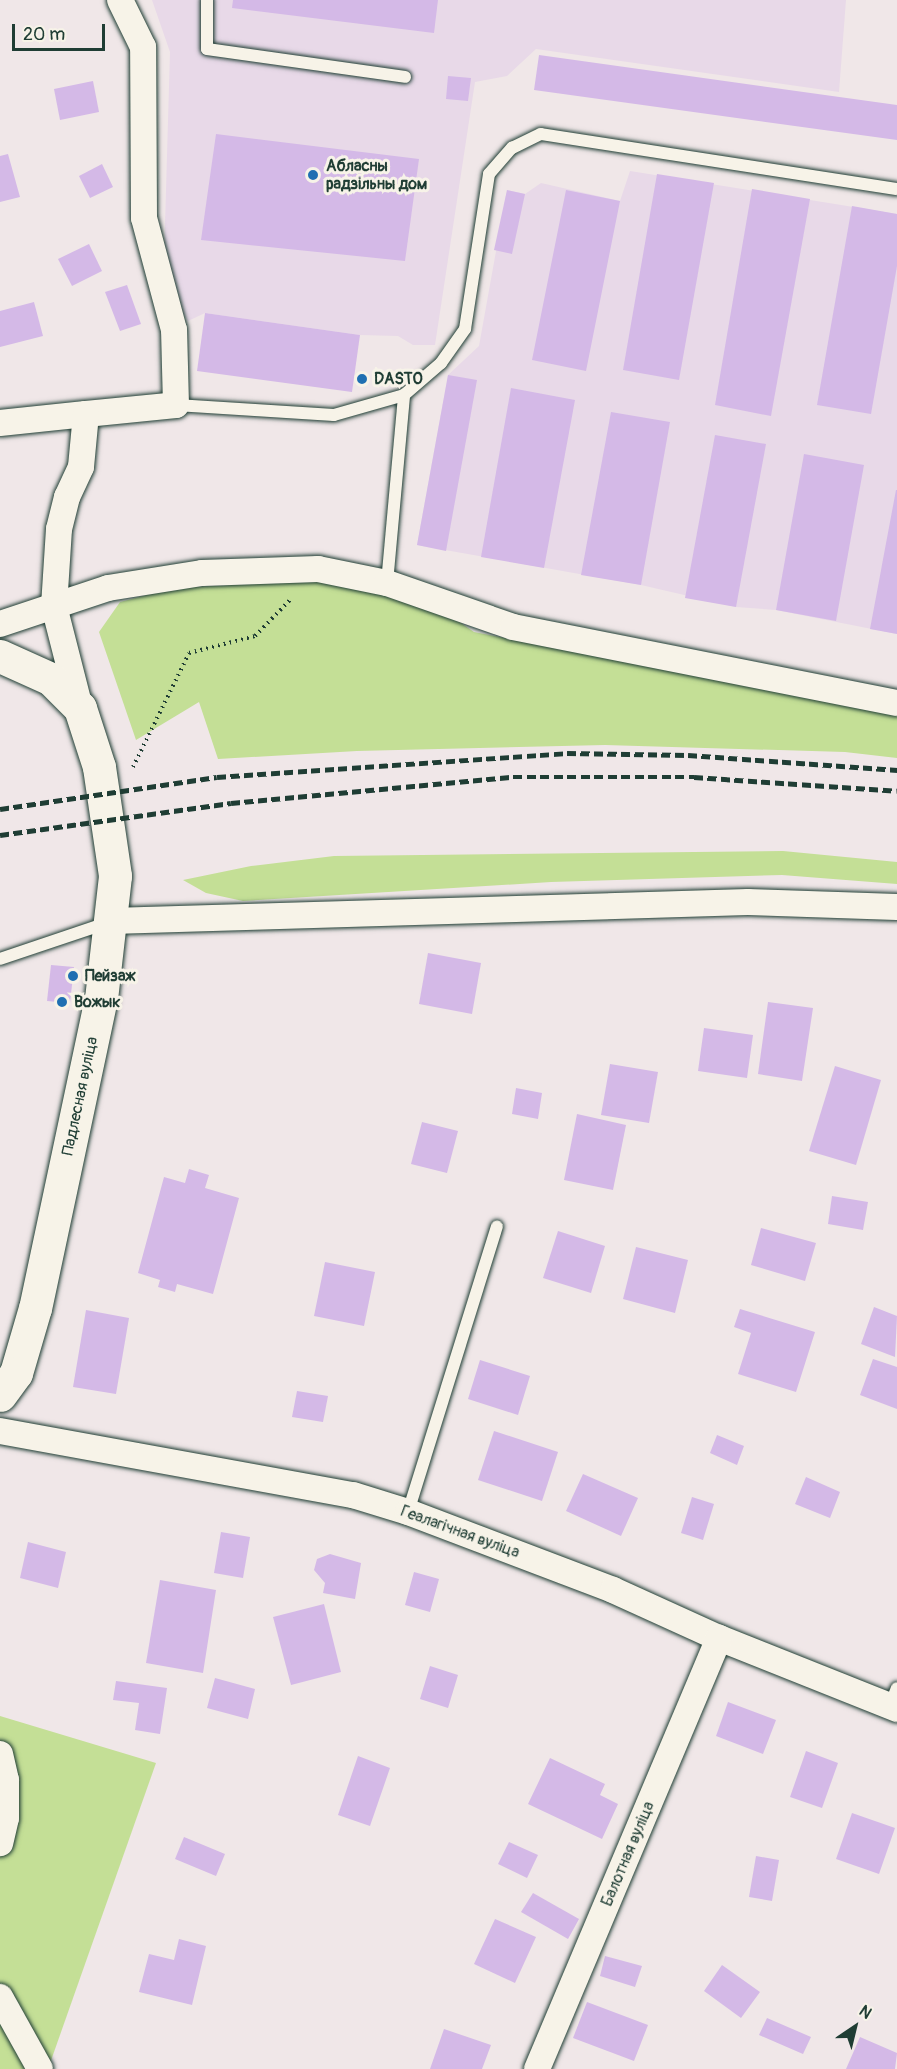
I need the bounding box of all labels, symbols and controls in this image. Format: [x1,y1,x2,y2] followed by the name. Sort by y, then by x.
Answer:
[15,12,108,50] scale bar
[23,23,65,46] text: 20 m
[326,156,427,194] place label: Абласны радзільны дом
[304,166,322,184] marker: Абласны радзільны дом
[374,369,423,389] place label: DASTO
[355,372,369,386] marker: DASTO
[85,966,136,986] place label: Пейзаж
[66,969,80,983] marker: Пейзаж
[74,992,120,1012] place label: Вожык
[55,995,69,1009] marker: Вожык
[58,1035,102,1157] street label: Падлесная вуліца
[398,1502,522,1562] street label: Геалагічная вуліца
[597,1799,659,1909] street label: Балотная вуліца
[825,1997,885,2057] north arrow
[855,2001,875,2024] text: N

